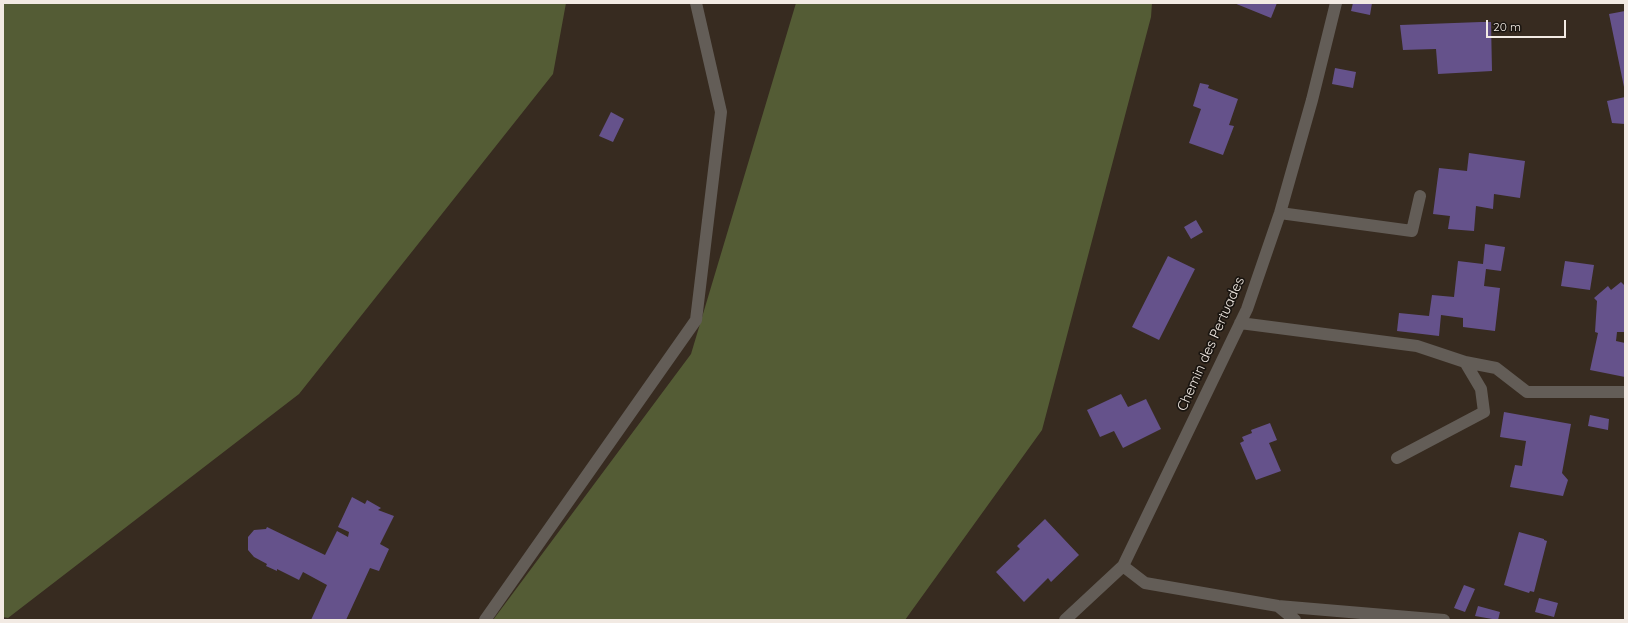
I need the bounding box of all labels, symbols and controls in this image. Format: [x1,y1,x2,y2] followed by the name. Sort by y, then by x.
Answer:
[1488,12,1568,38] scale bar
[1493,19,1521,34] text: 20 m
[1174,274,1248,414] street label: Chemin des Pertuades

